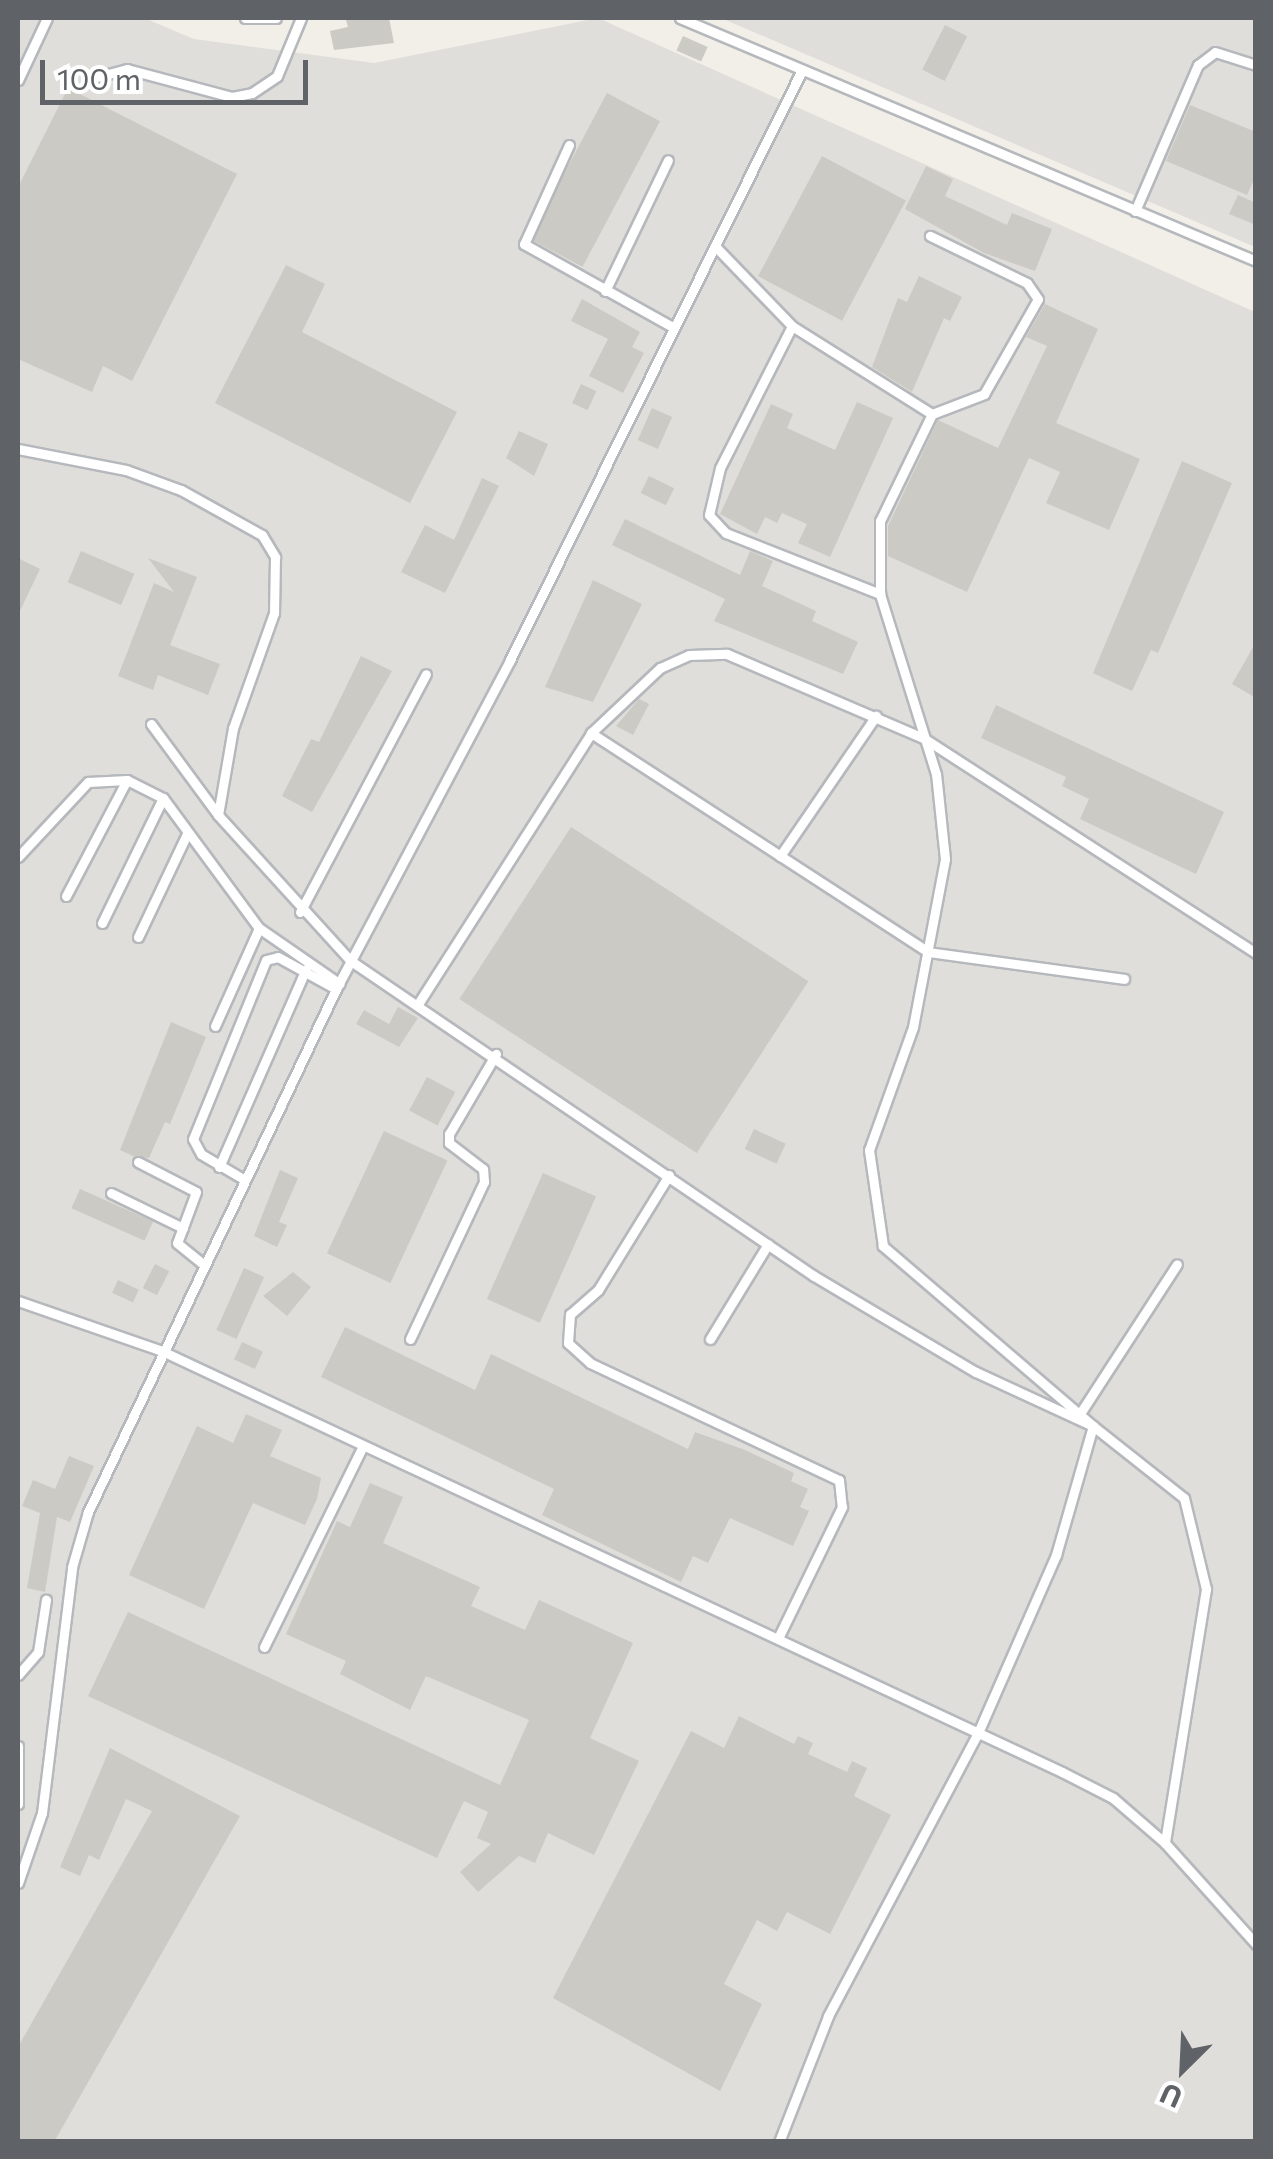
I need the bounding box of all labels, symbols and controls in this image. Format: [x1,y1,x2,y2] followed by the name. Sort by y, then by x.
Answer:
[45,40,312,102] scale bar
[57,59,141,96] text: 100 m
[1133,2019,1233,2119] north arrow
[1155,2077,1187,2116] text: U

